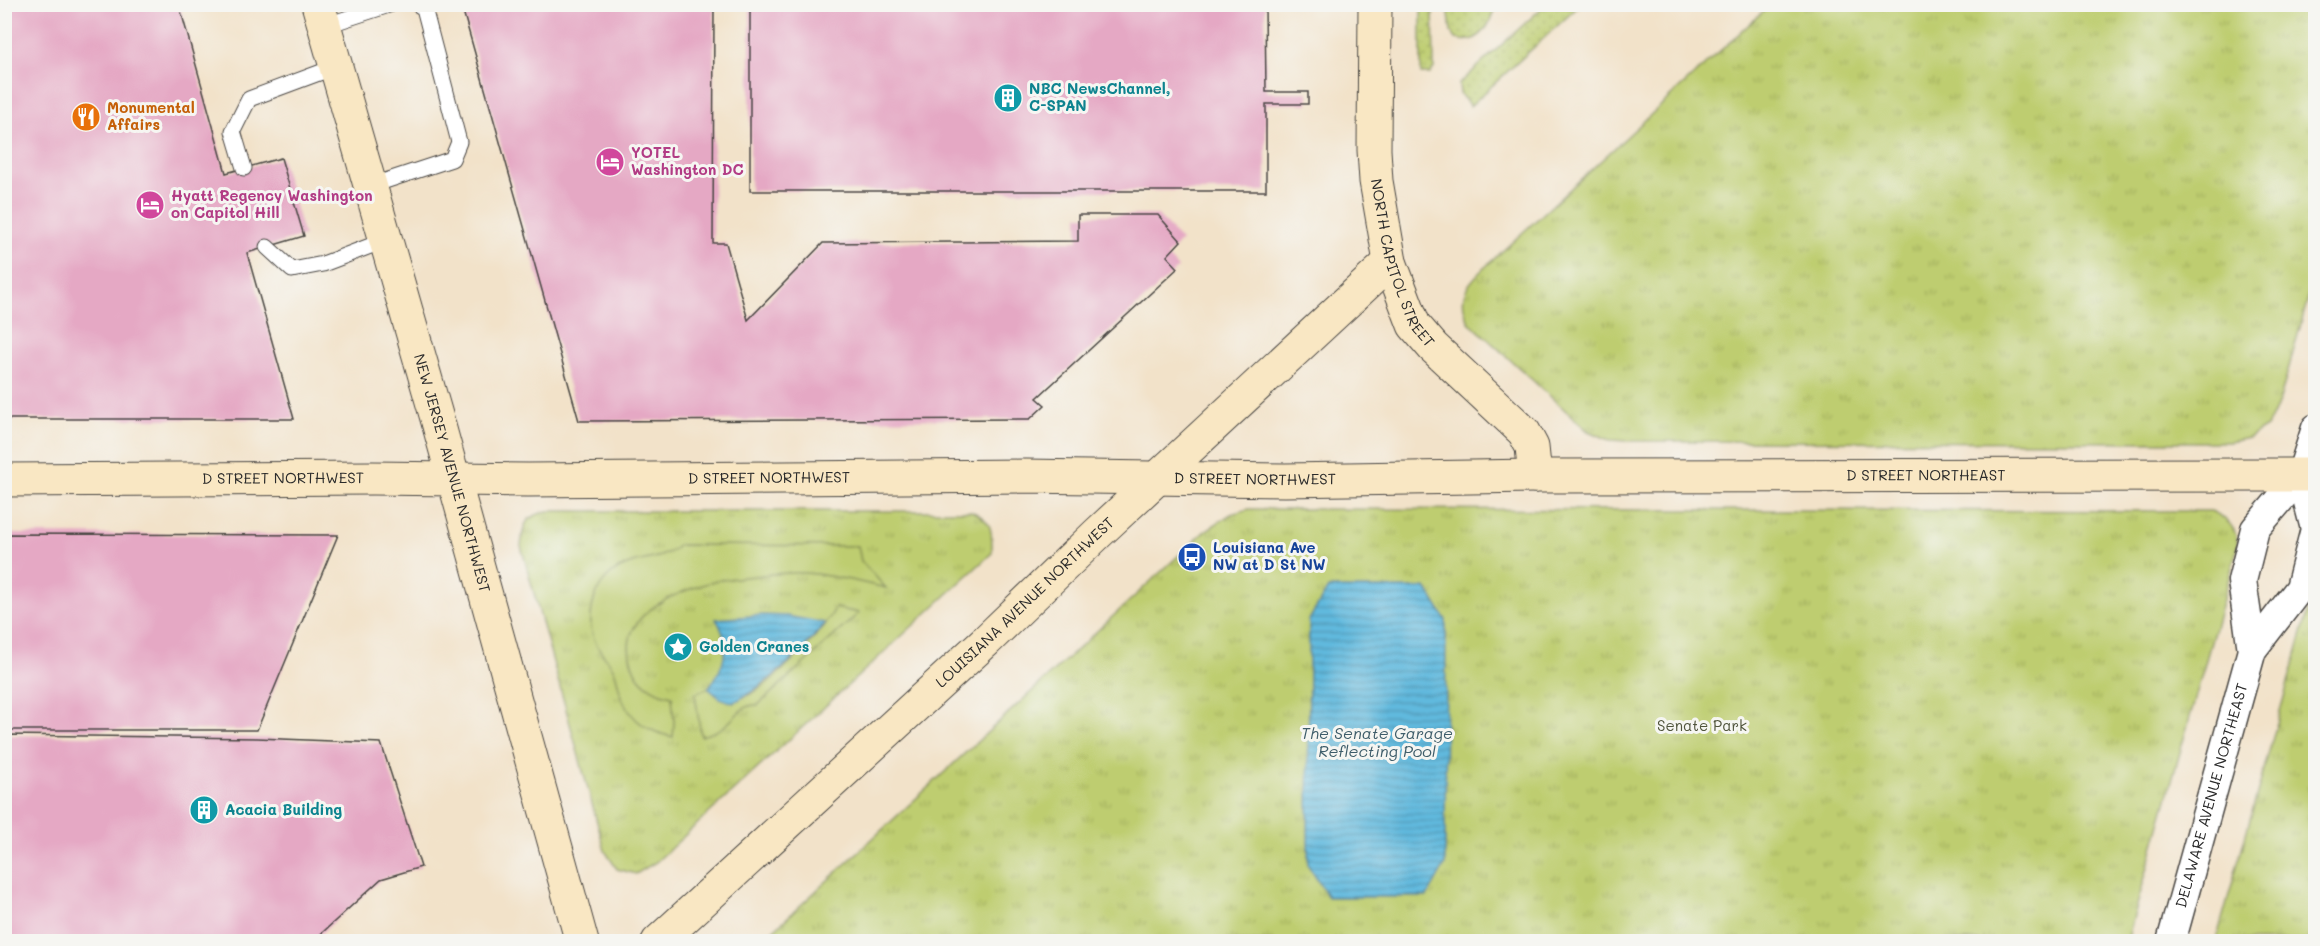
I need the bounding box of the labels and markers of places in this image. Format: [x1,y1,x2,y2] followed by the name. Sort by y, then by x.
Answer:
[1029,78,1170,115] place label: NBC NewsChannel, C-SPAN
[992,82,1024,114] building icon: NBC NewsChannel, C-SPAN
[107,97,195,134] place label: Monumental Affairs
[70,101,102,133] restaurant icon: Monumental Affairs
[631,142,744,179] place label: YOTEL Washington DC
[594,146,626,178] hotel icon: YOTEL Washington DC
[171,185,373,222] place label: Hyatt Regency Washington on Capitol Hill
[134,189,166,221] hotel icon: Hyatt Regency Washington on Capitol Hill
[1213,537,1326,574] place label: Louisiana Ave NW at D St NW
[1176,541,1208,573] bus stop icon: Louisiana Ave NW at D St NW
[662,631,694,663] place icon: Golden Cranes
[699,636,809,656] place label: Golden Cranes
[188,794,220,826] building icon: Acacia Building
[225,799,342,819] place label: Acacia Building

